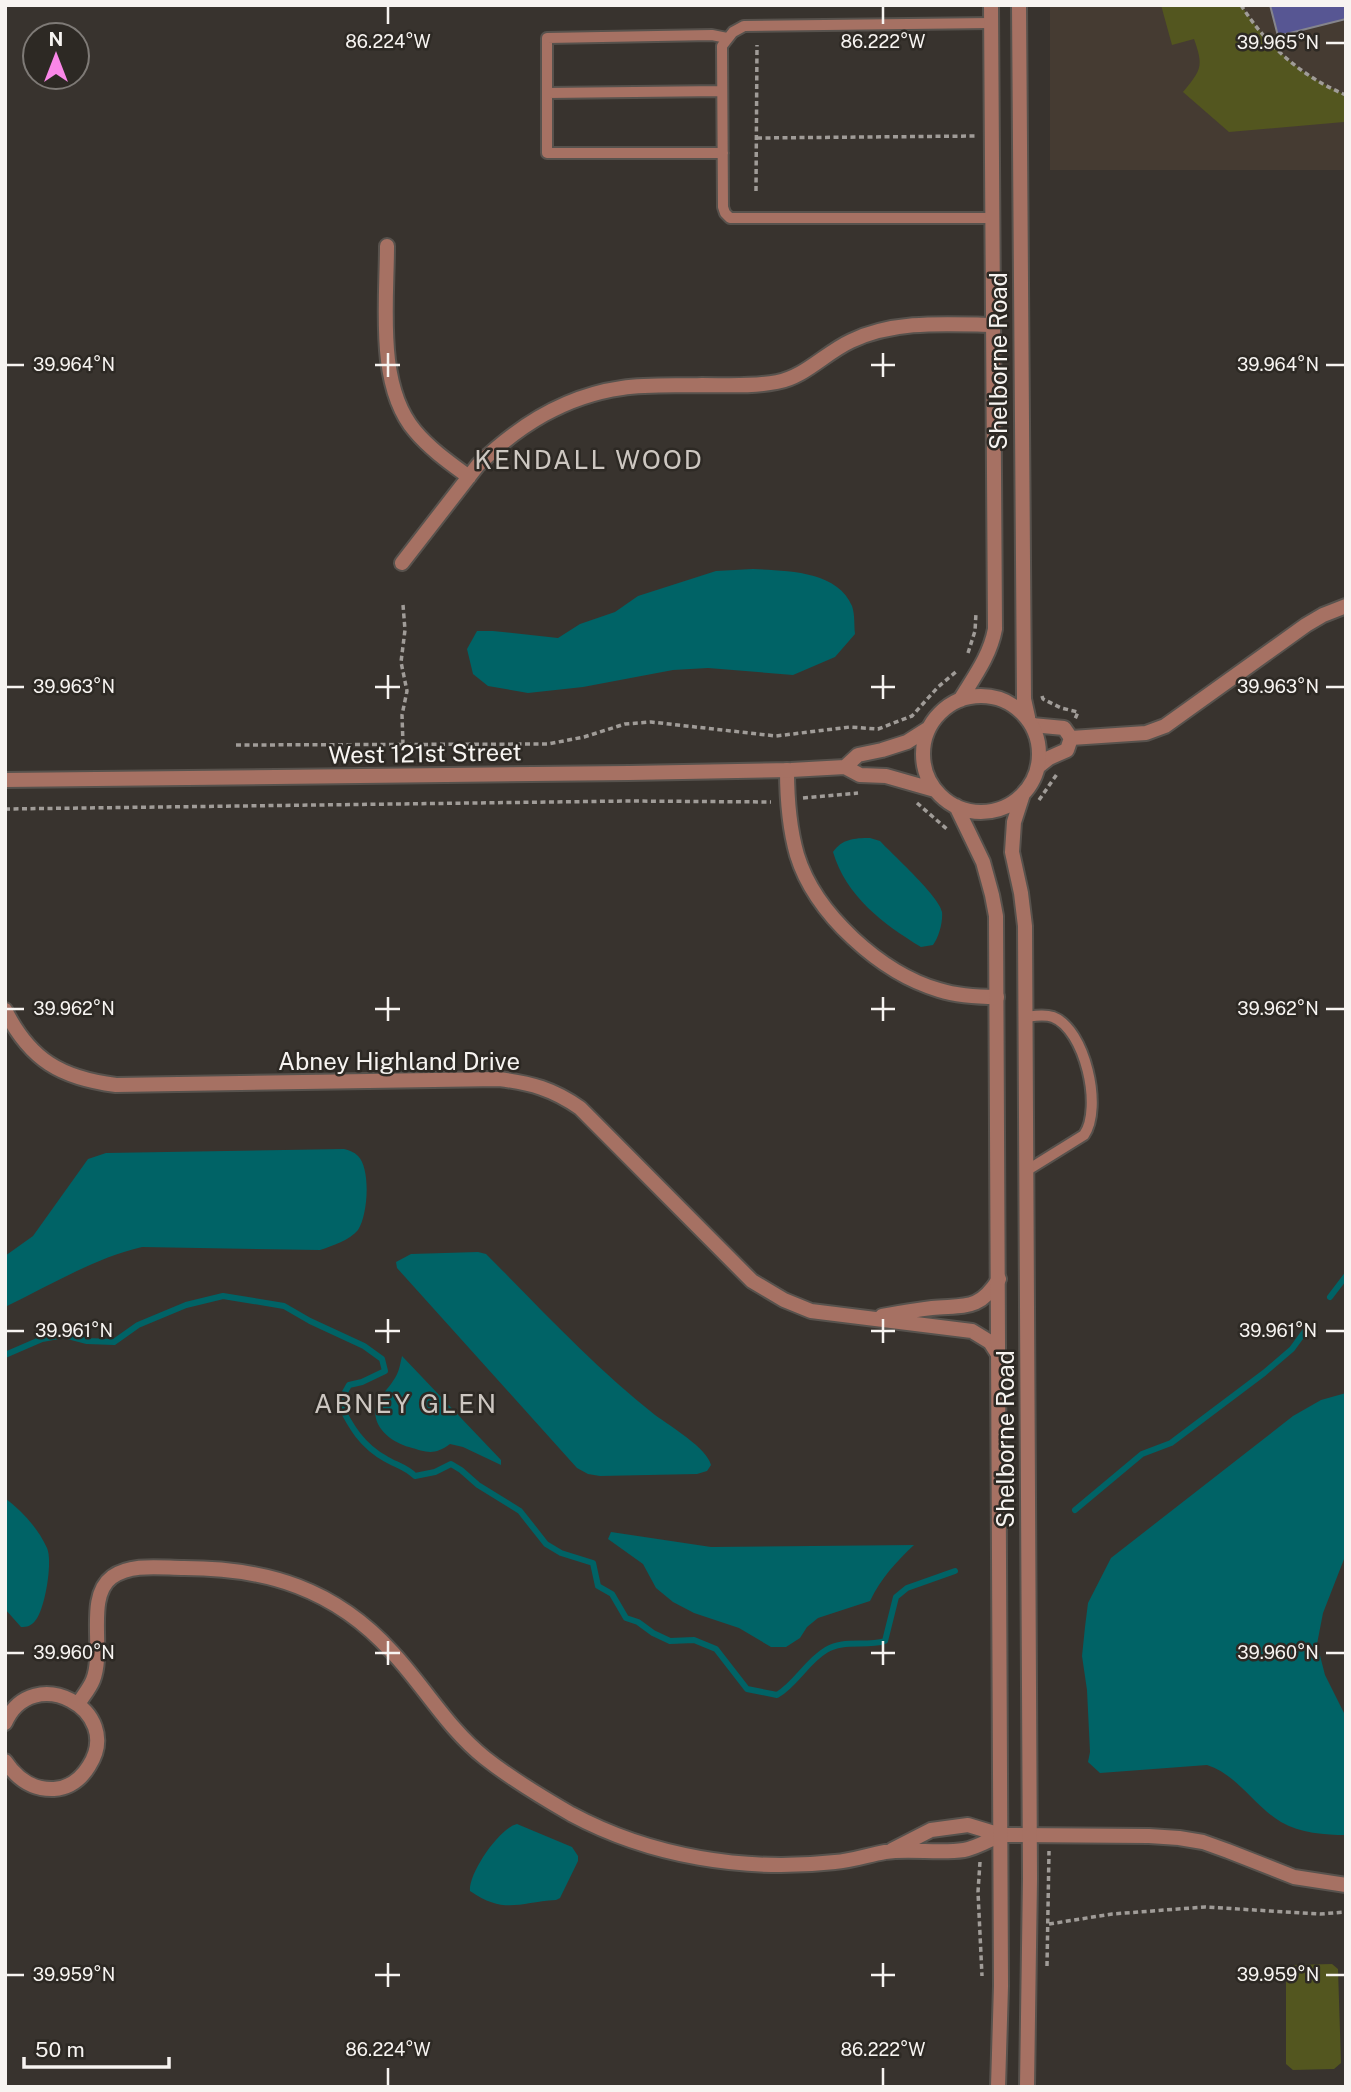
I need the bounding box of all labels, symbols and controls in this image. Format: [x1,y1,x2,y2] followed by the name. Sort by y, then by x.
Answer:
[21,21,91,91] north arrow
[49,28,63,50] text: N
[345,31,431,52] text: 86.224°W
[841,31,925,52] text: 86.222°W
[1237,32,1319,53] text: 39.965°N
[984,272,1012,450] street label: Shelborne Road
[33,354,115,375] text: 39.964°N
[1237,354,1319,375] text: 39.964°N
[474,444,704,475] district label: KENDALL WOOD
[33,676,115,697] text: 39.963°N
[1237,676,1319,697] text: 39.963°N
[328,737,522,769] street label: West 121st Street
[33,998,115,1019] text: 39.962°N
[1237,998,1319,1019] text: 39.962°N
[278,1047,520,1075] street label: Abney Highland Drive
[35,1320,113,1341] text: 39.961°N
[1239,1320,1317,1341] text: 39.961°N
[991,1350,1019,1528] street label: Shelborne Road
[314,1388,498,1419] district label: ABNEY GLEN
[33,1642,115,1663] text: 39.960°N
[1237,1642,1319,1663] text: 39.960°N
[33,1964,115,1985] text: 39.959°N
[1237,1964,1319,1985] text: 39.959°N
[24,2025,170,2070] scale bar
[35,2037,85,2062] text: 50 m
[345,2039,431,2060] text: 86.224°W
[841,2039,925,2060] text: 86.222°W

